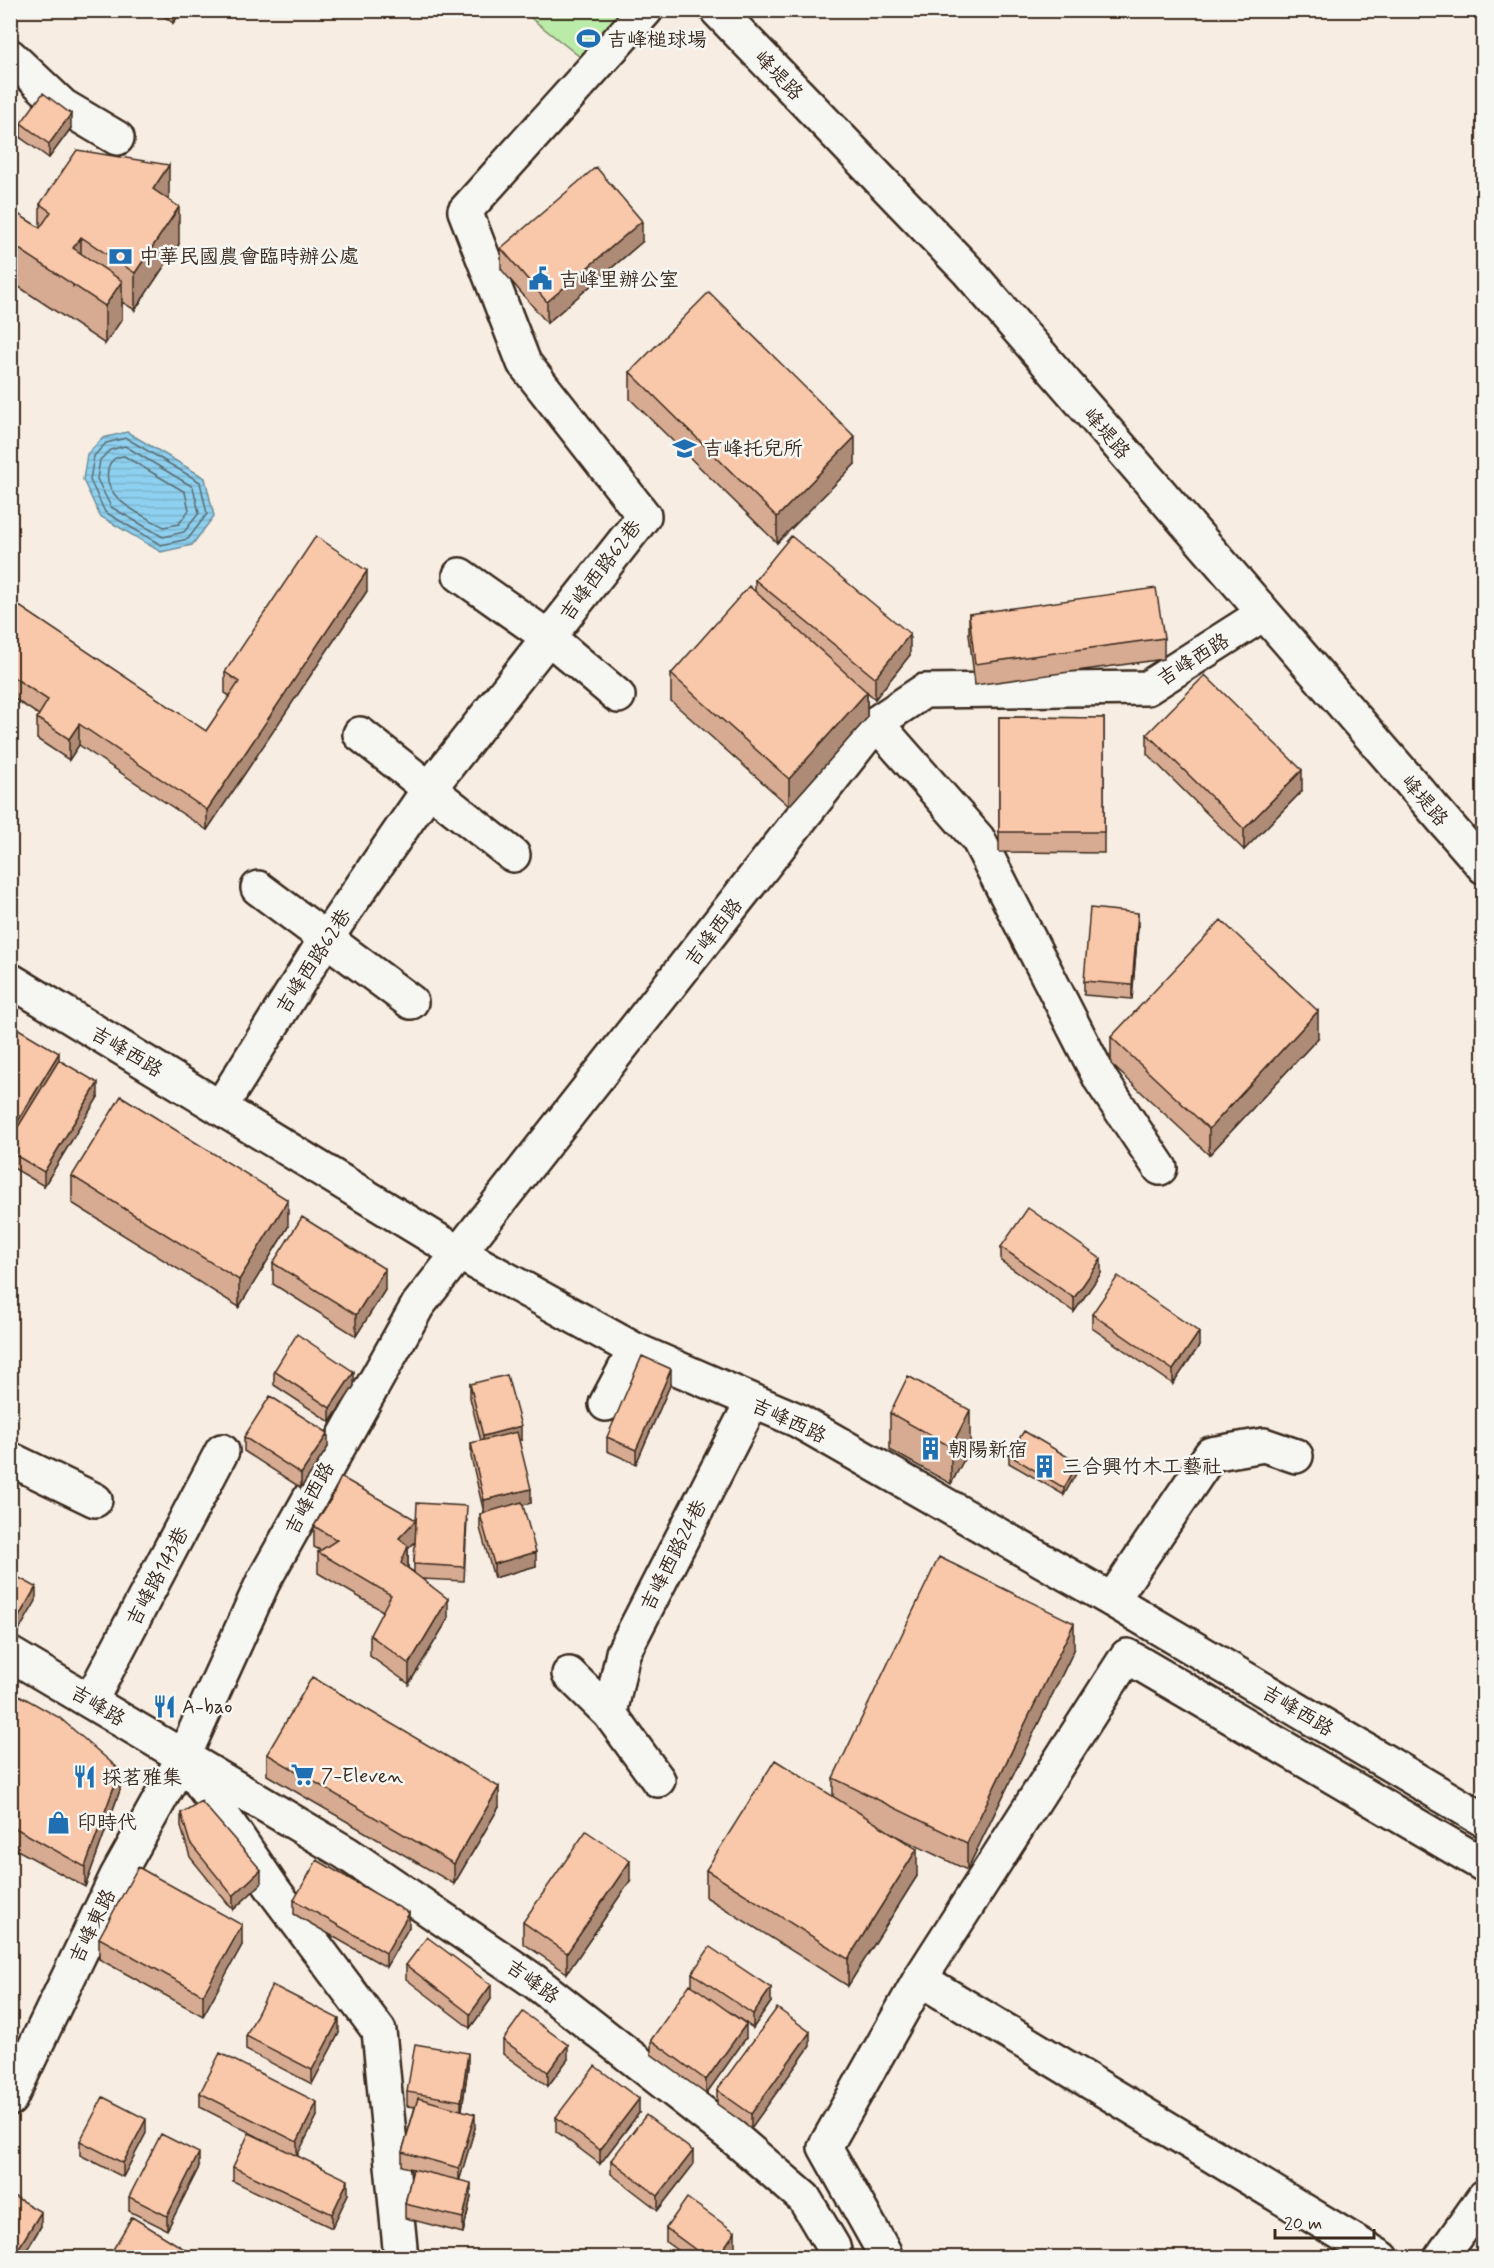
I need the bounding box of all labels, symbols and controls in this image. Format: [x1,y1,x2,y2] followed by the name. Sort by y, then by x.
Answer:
[576,26,602,52] sports icon: 吉峰槌球場
[607,27,707,54] place label: 吉峰槌球場
[747,45,809,108] street label: 峰堤路
[108,243,134,269] bank icon: 中華民國農會臨時辦公處
[139,244,359,271] place label: 中華民國農會臨時辦公處
[528,266,554,292] public building icon: 吉峰里辦公室
[559,267,679,294] place label: 吉峰里辦公室
[1076,402,1136,466] street label: 峰堤路
[672,435,698,461] school or university icon: 吉峰托兒所
[703,436,803,463] place label: 吉峰托兒所
[554,514,649,627] street label: 吉峰西路62巷
[1153,627,1236,693] street label: 吉峰西路
[1394,769,1454,833] street label: 峰堤路
[679,892,750,973] street label: 吉峰西路
[270,903,359,1020] street label: 吉峰西路62巷
[85,1020,168,1085] street label: 吉峰西路
[746,1392,831,1451] street label: 吉峰西路
[917,1436,943,1462] building icon: 朝陽新宿
[948,1437,1028,1464] place label: 朝陽新宿
[1031,1453,1057,1479] building icon: 三合興竹木工藝社
[1062,1454,1222,1481] place label: 三合興竹木工藝社
[279,1456,342,1540] street label: 吉峰西路
[635,1494,714,1616] street label: 吉峰西路24巷
[121,1521,196,1631] street label: 吉峰路143巷
[65,1679,131,1734] street label: 吉峰路
[1256,1679,1339,1744] street label: 吉峰西路
[151,1693,177,1719] restaurant icon: A-bao
[182,1694,232,1721] place label: A-bao
[290,1762,316,1788] supermarket icon: 7-Eleven
[321,1763,404,1790] place label: 7-Eleven
[71,1764,97,1790] restaurant icon: 採茗雅集
[102,1765,182,1792] place label: 採茗雅集
[46,1809,72,1835] shop icon: 印時代
[77,1810,137,1837] place label: 印時代
[64,1884,123,1969] street label: 吉峰東路
[500,1954,565,2011] street label: 吉峰路
[1275,2202,1374,2240] scale bar
[1284,2212,1322,2236] text: 20 m

